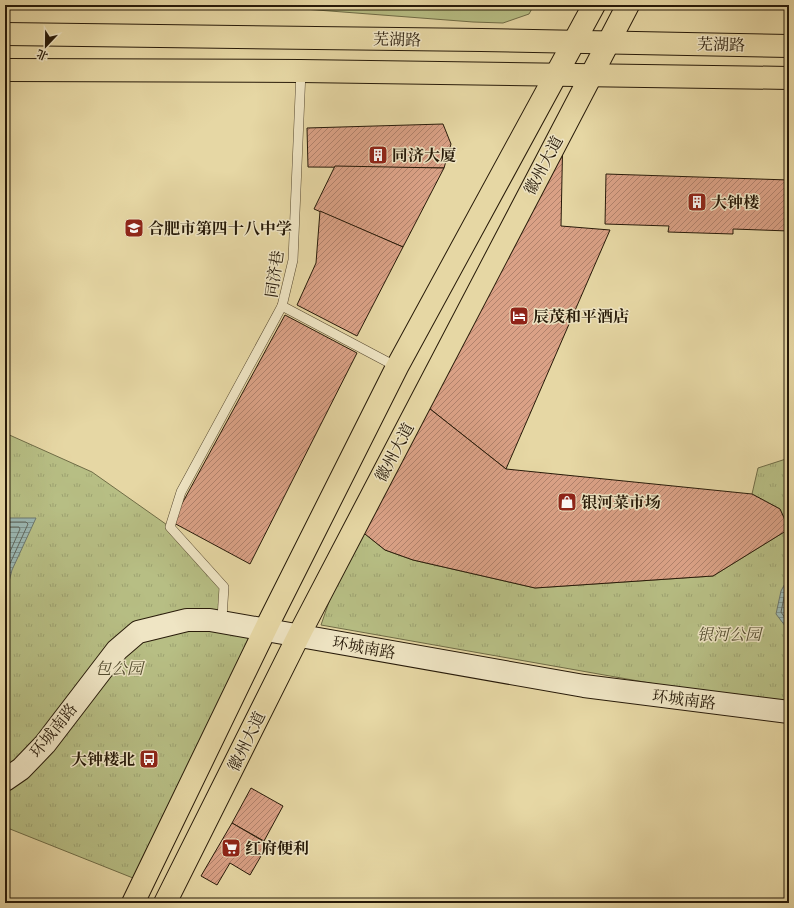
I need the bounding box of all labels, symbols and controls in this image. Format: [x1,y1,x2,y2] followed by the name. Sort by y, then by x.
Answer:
[26,26,66,66] north arrow
[373,27,421,51] street label: 芜湖路
[697,32,745,56] street label: 芜湖路
[34,46,50,65] text: 北
[517,131,569,199] street label: 徽州大道
[392,143,456,167] place label: 同济大厦
[367,144,389,166] building icon: 同济大厦
[711,190,759,214] place label: 大钟楼
[686,191,708,213] building icon: 大钟楼
[148,216,292,240] place label: 合肥市第四十八中学
[123,217,145,239] school or university icon: 合肥市第四十八中学
[259,249,289,299] street label: 同济巷
[533,304,629,328] place label: 辰茂和平酒店
[508,305,530,327] hotel icon: 辰茂和平酒店
[368,418,420,486] street label: 徽州大道
[581,490,661,514] place label: 银河菜市场
[556,491,578,513] shop icon: 银河菜市场
[697,622,764,646] park label: 银河公园
[330,630,398,664] street label: 环城南路
[95,656,146,680] park label: 包公园
[651,683,717,715] street label: 环城南路
[24,698,82,762] street label: 环城南路
[221,707,271,775] street label: 徽州大道
[71,747,135,771] place label: 大钟楼北
[138,748,160,770] bus stop icon: 大钟楼北
[245,836,309,860] place label: 红府便利
[220,837,242,859] supermarket icon: 红府便利

